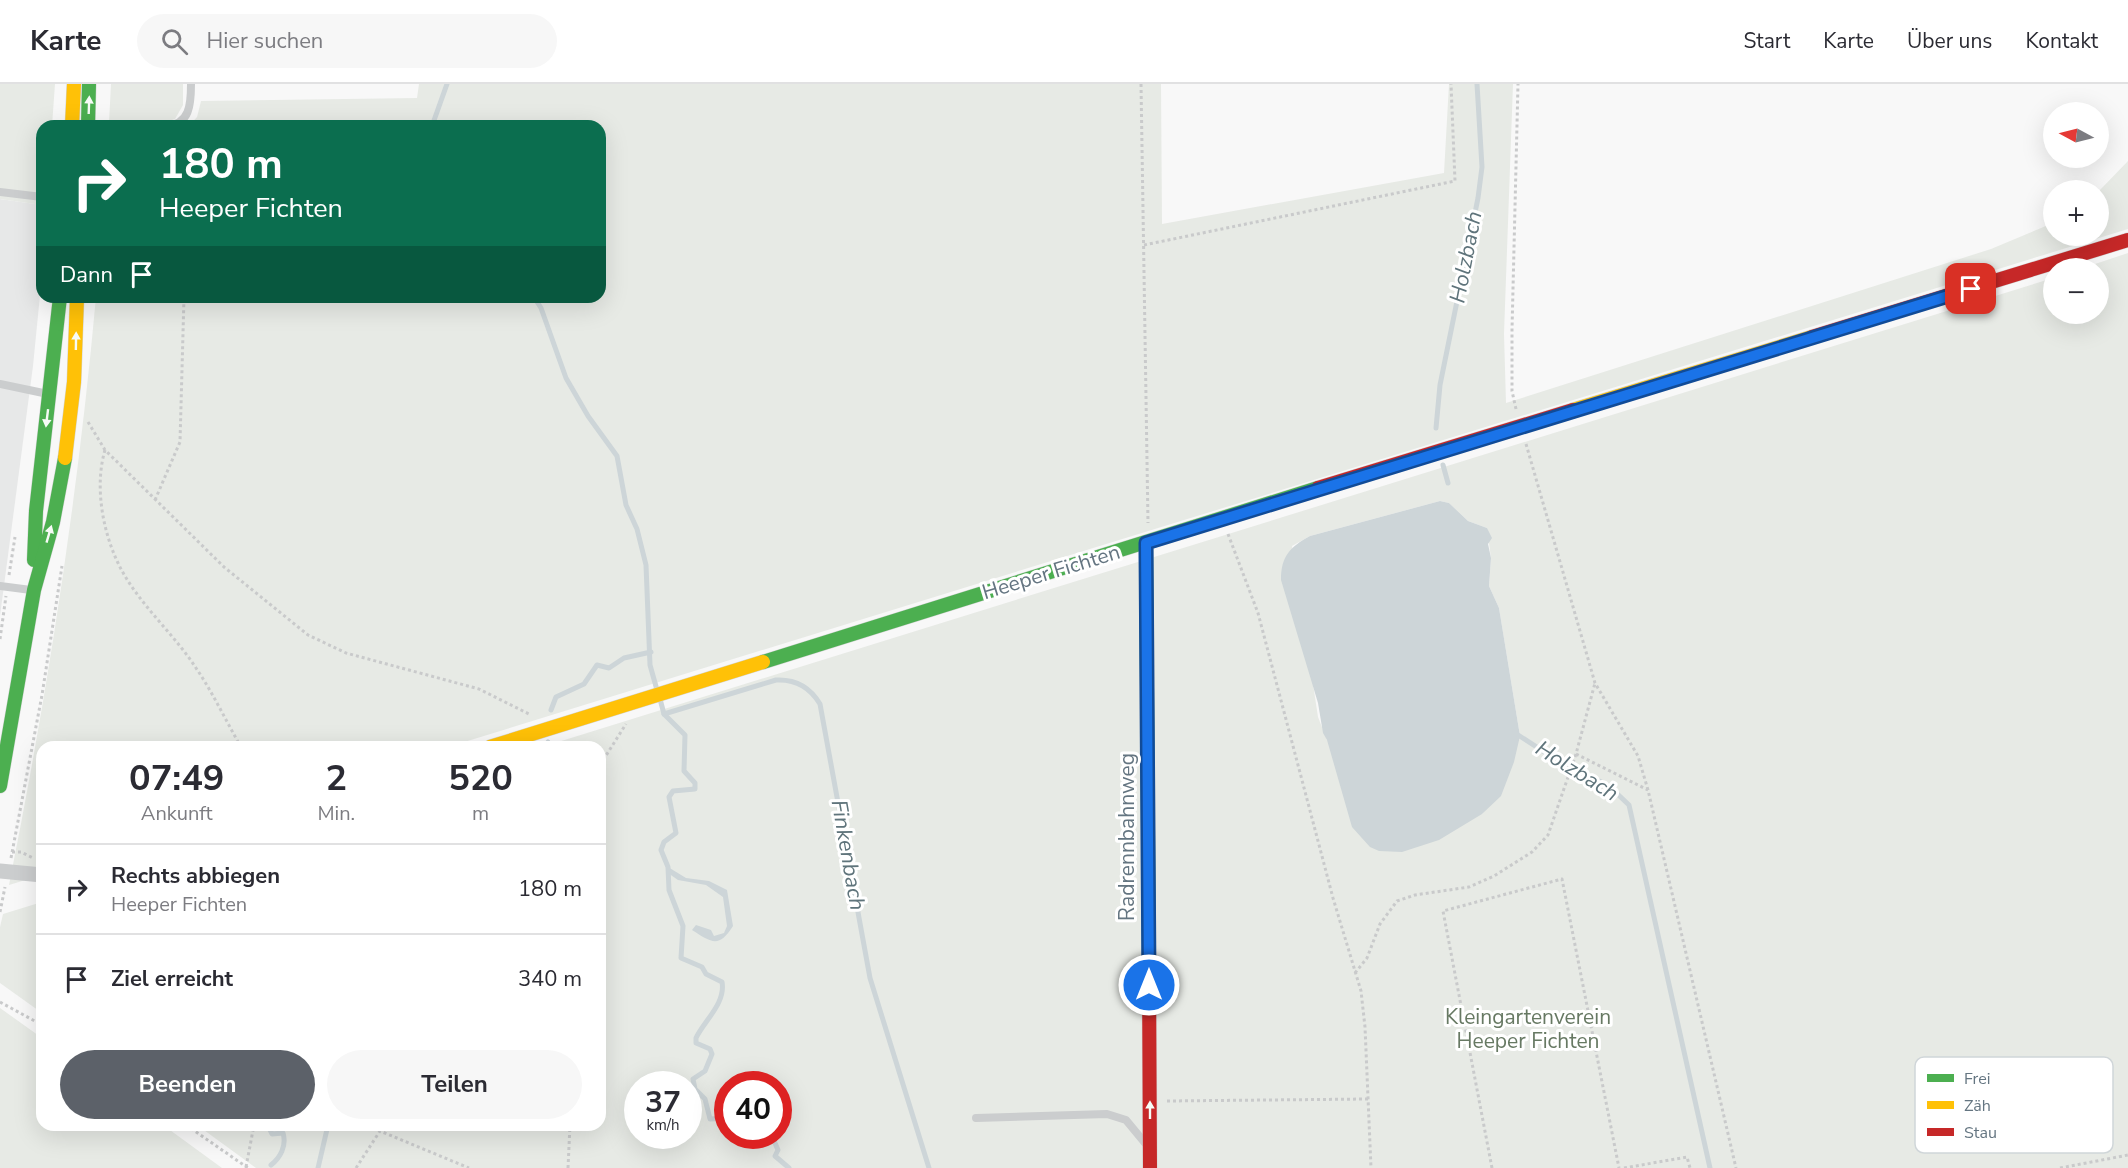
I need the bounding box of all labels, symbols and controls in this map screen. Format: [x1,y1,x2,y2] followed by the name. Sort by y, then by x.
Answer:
[137,14,557,68] search box
[30,22,101,60] text: Karte
[158,25,191,58] icon: search
[206,26,323,56] text: Hier suchen
[1743,27,1790,55] text: Start
[1823,27,1874,55] text: Karte
[1907,27,1992,55] text: Über uns
[2025,27,2098,55] text: Kontakt
[84,95,93,114] one-way arrow
[2043,102,2109,168] north arrow
[2043,102,2109,324] map controls
[159,136,283,193] text: 180 m
[60,144,138,222] icon: right
[2043,180,2109,246] button: +
[159,190,343,227] text: Heeper Fichten
[1442,209,1490,305] water label: Holzbach
[125,258,158,291] icon: arrive
[2043,258,2109,324] button: −
[60,260,113,290] text: Dann
[1945,263,1996,314] pin
[1954,272,1987,305] icon: arrive
[71,332,81,351] one-way arrow
[43,408,52,427] one-way arrow
[45,525,55,543] one-way arrow
[979,538,1123,606] street label: Heeper Fichten
[1530,734,1624,808] water label: Holzbach
[1113,753,1141,921] street label: Radrennbahnweg
[129,754,224,803] text: 07:49
[325,754,347,803] text: 2
[448,754,513,803] text: 520
[824,797,872,913] water label: Finkenbach
[141,800,213,827] text: Ankunft
[317,800,355,827] text: Min.
[472,800,489,827] text: m
[111,861,280,891] text: Rechts abbiegen
[60,873,93,906] icon: right
[518,874,582,904] text: 180 m
[111,891,247,918] text: Heeper Fichten
[1117,953,1181,1017] position arrow
[60,963,93,996] icon: arrive
[111,964,233,994] text: Ziel erreicht
[518,964,582,994] text: 340 m
[1445,1003,1611,1055] park label: Kleingartenverein Heeper Fichten
[60,1050,315,1119] button: Beenden
[327,1050,582,1119] button: Teilen
[1915,1057,2113,1153] legend
[1964,1068,1990,1090] text: Frei
[714,1071,792,1149] speed limit sign: 40
[645,1082,681,1123] text: 37
[1964,1095,1991,1117] text: Zäh
[1145,1100,1155,1119] one-way arrow
[646,1115,680,1135] text: km/h
[1964,1122,1997,1144] text: Stau

